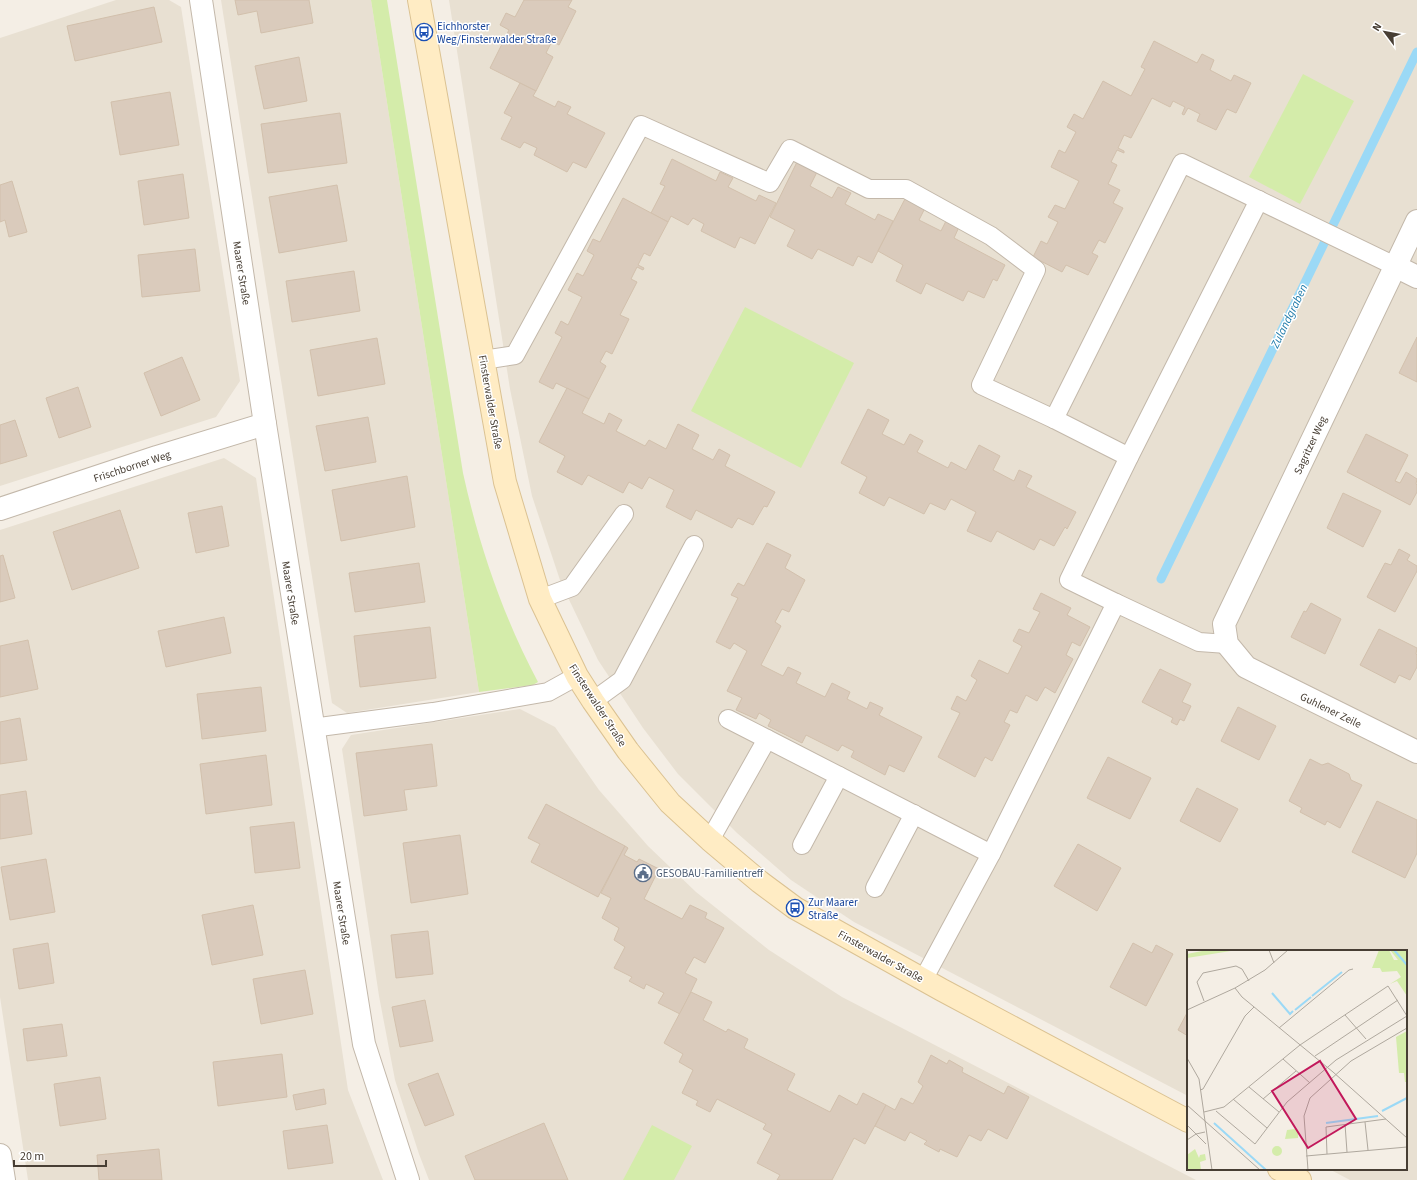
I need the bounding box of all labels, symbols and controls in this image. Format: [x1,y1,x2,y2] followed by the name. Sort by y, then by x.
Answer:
[1365,12,1405,52] north arrow
[437,19,557,47] place label: Eichhorster Weg/Finsterwalder Straße
[1369,20,1385,34] text: N
[414,22,434,42] bus stop icon: Eichhorster Weg/Finsterwalder Straße
[229,240,254,307] street label: Maarer Straße
[1266,281,1312,352] water label: Zulandgraben
[475,354,506,451] street label: Finsterwalder Straße
[1290,413,1331,477] street label: Sagritzer Weg
[92,447,173,486] street label: Frischborner Weg
[278,560,303,627] street label: Maarer Straße
[565,661,630,750] street label: Finsterwalder Straße
[1298,689,1364,732] street label: Guhlener Zeile
[633,863,653,883] public building icon: GESOBAU-Familientreff
[656,866,764,881] place label: GESOBAU-Familientreff
[329,880,354,947] street label: Maarer Straße
[808,895,858,923] place label: Zur Maarer Straße
[785,898,805,918] bus stop icon: Zur Maarer Straße
[835,927,927,986] street label: Finsterwalder Straße
[1187,950,1407,1170] inset map
[14,1142,106,1168] scale bar
[20,1148,44,1165] text: 20 m

